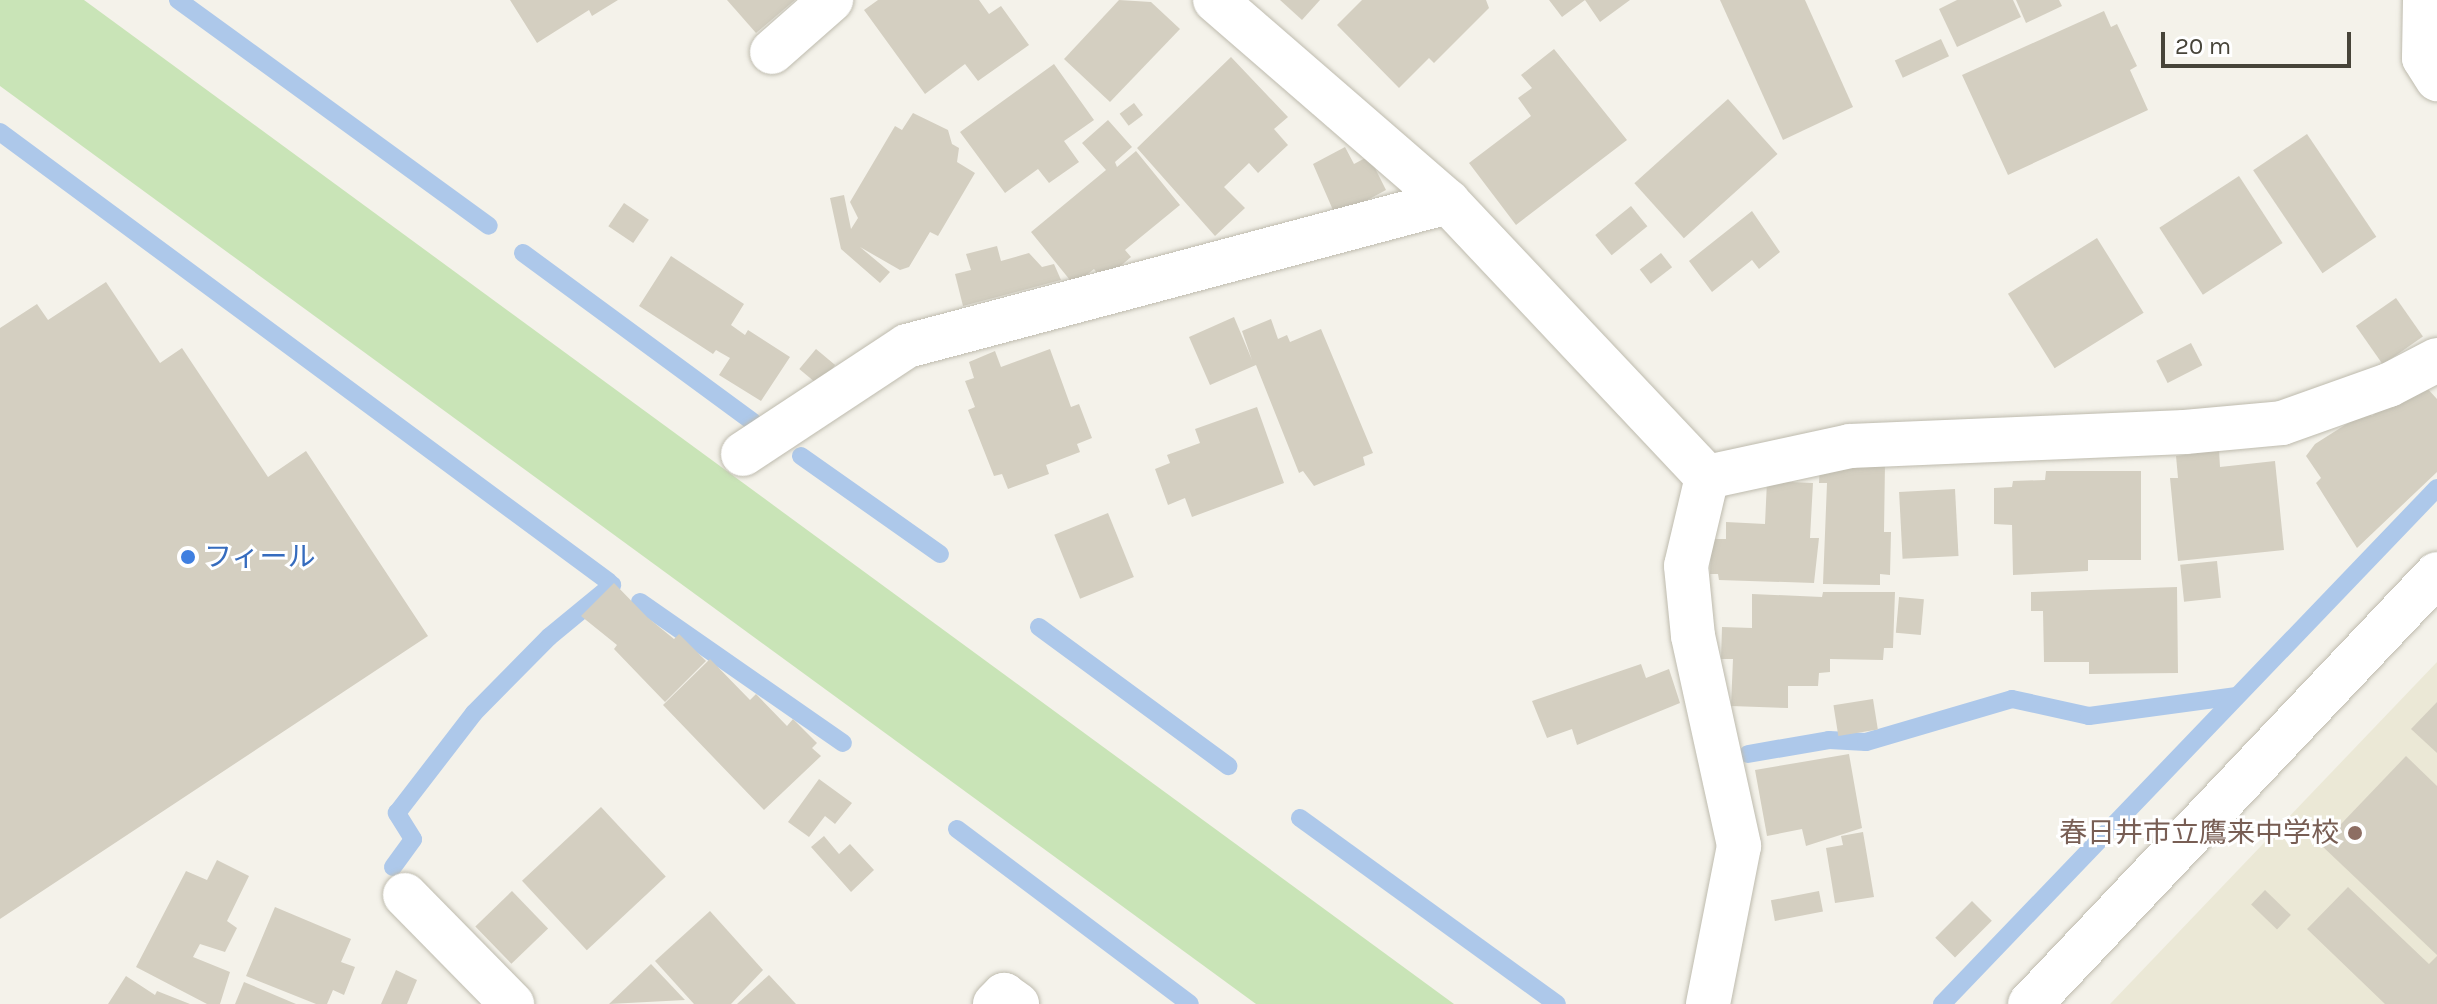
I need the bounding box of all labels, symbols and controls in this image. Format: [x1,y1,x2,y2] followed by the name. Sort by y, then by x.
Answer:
[2165,16,2355,66] scale bar
[2175,32,2231,60] text: 20 m
[204,540,316,574] place label: フィール
[179,548,197,566] marker: フィール
[2059,816,2339,850] place label: 春日井市立鷹来中学校
[2346,824,2364,842] marker: 春日井市立鷹来中学校

